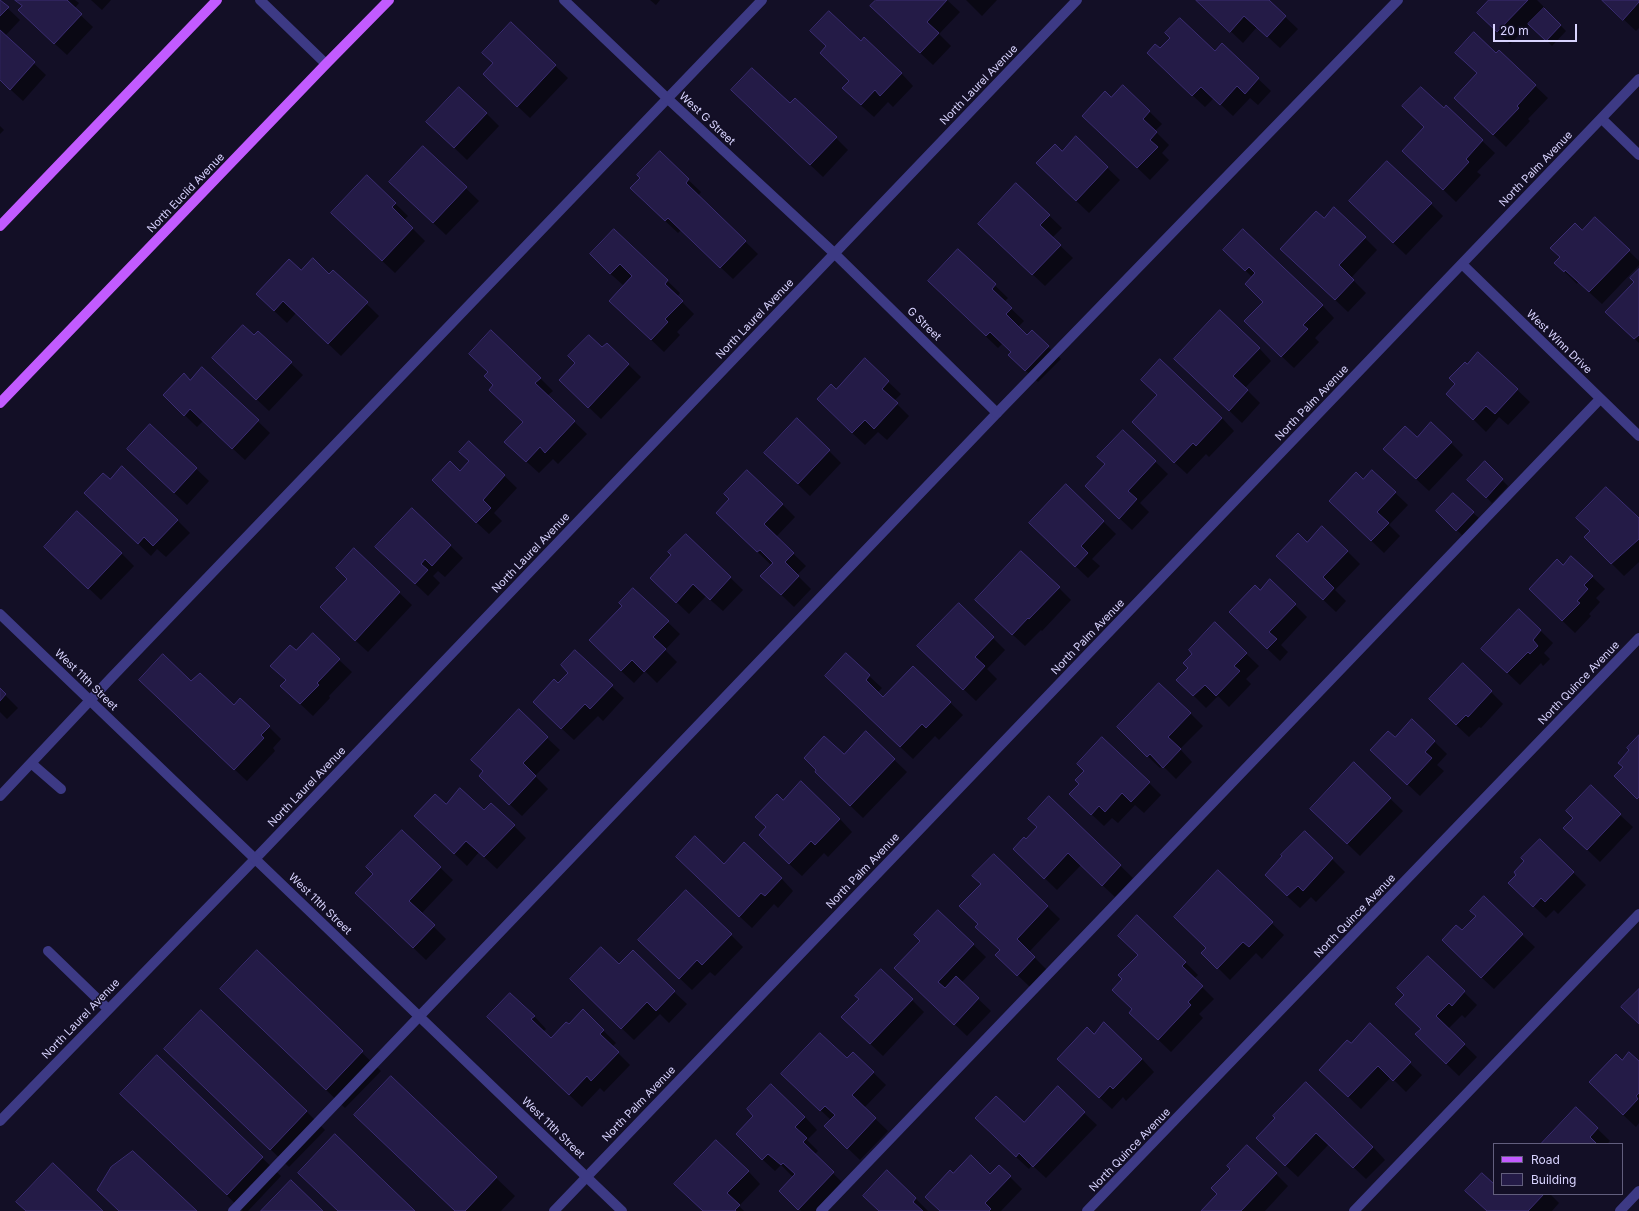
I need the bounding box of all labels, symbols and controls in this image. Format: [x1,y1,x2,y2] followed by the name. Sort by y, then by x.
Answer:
[1495,16,1579,42] scale bar
[1500,23,1529,38] text: 20 m
[937,42,1021,128] street label: North Laurel Avenue
[676,90,738,148] street label: West G Street
[1497,129,1575,209] street label: North Palm Avenue
[145,150,227,236] street label: North Euclid Avenue
[713,276,797,362] street label: North Laurel Avenue
[904,305,944,343] street label: G Street
[1523,307,1595,377] street label: West Winn Drive
[1273,363,1351,443] street label: North Palm Avenue
[489,510,573,596] street label: North Laurel Avenue
[1049,597,1127,677] street label: North Palm Avenue
[1536,639,1622,727] street label: North Quince Avenue
[52,647,120,713] street label: West 11th Street
[265,744,349,830] street label: North Laurel Avenue
[824,831,902,911] street label: North Palm Avenue
[286,871,354,937] street label: West 11th Street
[1312,872,1398,960] street label: North Quince Avenue
[39,976,123,1062] street label: North Laurel Avenue
[600,1064,678,1144] street label: North Palm Avenue
[519,1095,587,1161] street label: West 11th Street
[1087,1106,1173,1194] street label: North Quince Avenue
[1493,1143,1623,1195] legend
[1531,1152,1560,1167] text: Road
[1531,1172,1576,1187] text: Building

